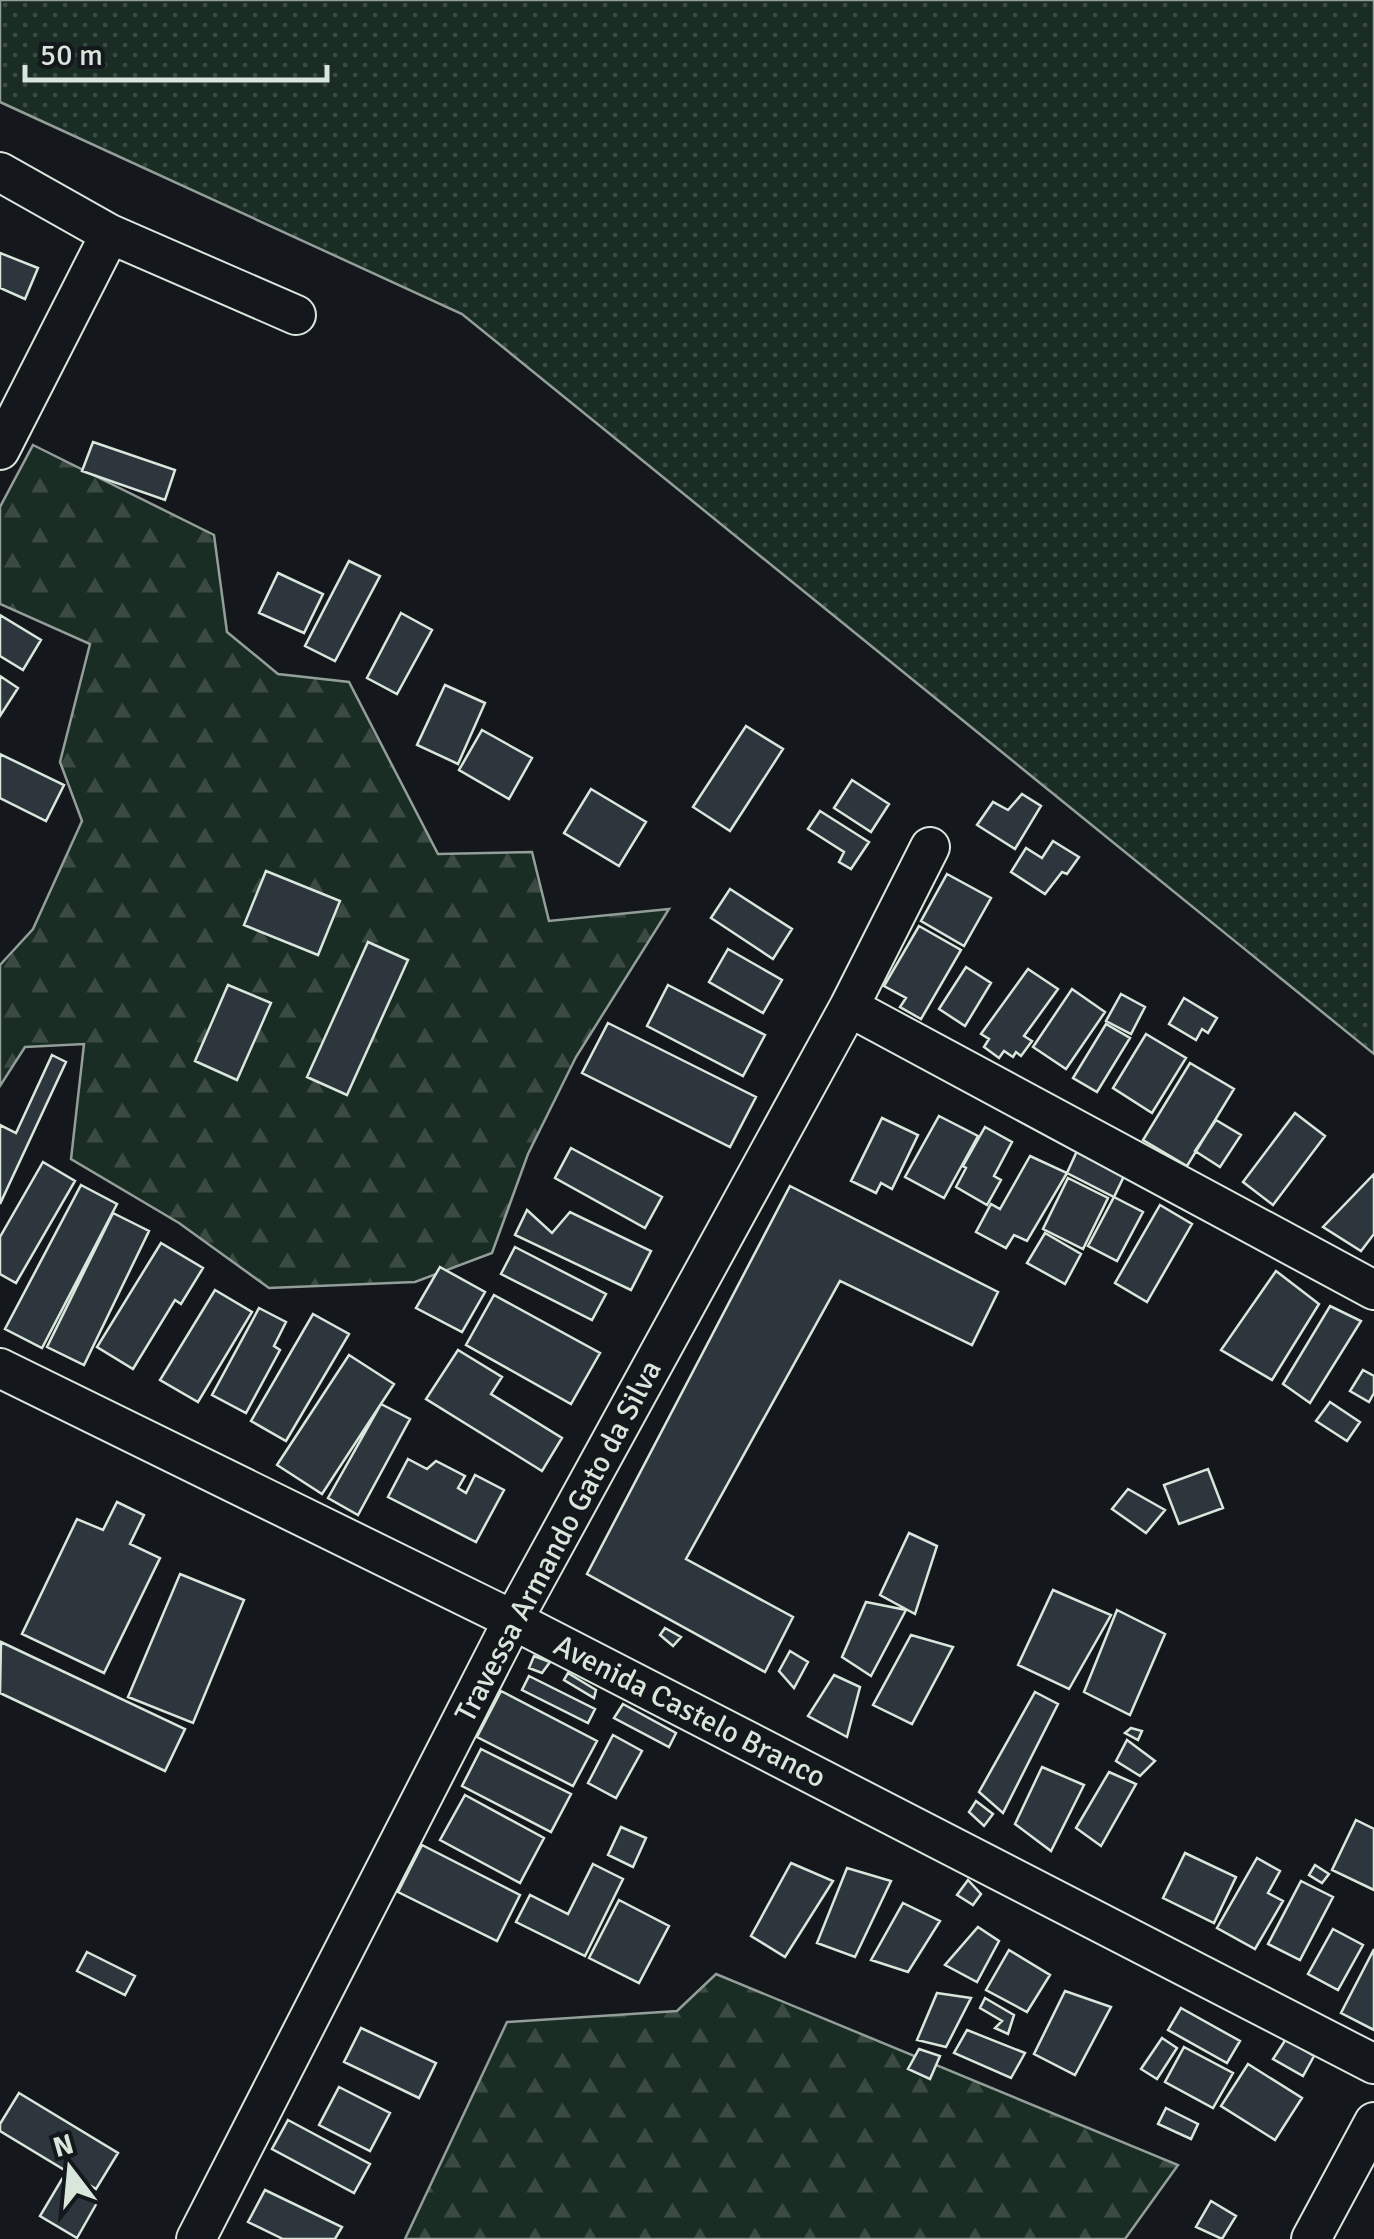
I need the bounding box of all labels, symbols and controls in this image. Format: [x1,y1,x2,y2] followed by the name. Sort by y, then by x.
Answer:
[25,20,328,82] scale bar
[40,37,103,74] text: 50 m
[447,1354,670,1729] street label: Travessa Armando Gato da Silva
[548,1627,832,1796] street label: Avenida Castelo Branco
[20,2119,120,2219] north arrow
[49,2127,77,2165] text: N

